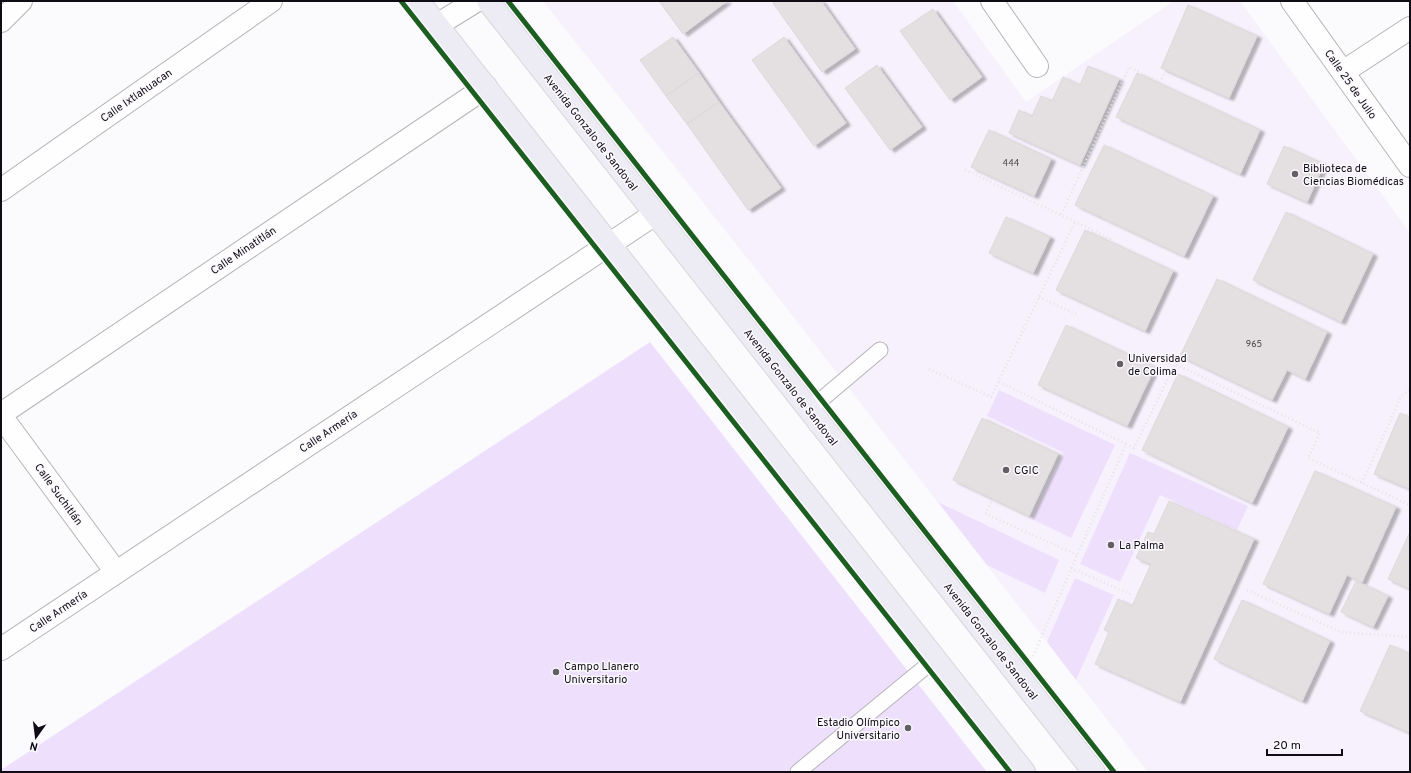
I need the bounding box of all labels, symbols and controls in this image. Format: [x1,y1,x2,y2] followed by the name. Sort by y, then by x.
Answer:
[1321,47,1379,122] street label: Calle 25 de Julio
[98,66,175,126] street label: Calle Ixtlahuacan
[540,71,640,194] street label: Avenida Gonzalo de Sandoval
[1003,158,1020,169] house number: 444
[1303,162,1404,189] place label: Biblioteca de Ciencias Biomédicas
[1290,169,1300,179] marker: Biblioteca de Ciencias Biomédicas
[208,224,279,278] street label: Calle Minatitlán
[740,326,840,449] street label: Avenida Gonzalo de Sandoval
[1246,339,1262,350] house number: 965
[1128,352,1187,379] place label: Universidad de Colima
[1115,359,1125,369] marker: Universidad de Colima
[297,407,360,456] street label: Calle Armería
[31,461,85,528] street label: Calle Suchitlán
[1014,464,1039,478] place label: CGIC
[1001,465,1011,475] marker: CGIC
[1119,539,1164,553] place label: La Palma
[1106,540,1116,550] marker: La Palma
[940,580,1040,703] street label: Avenida Gonzalo de Sandoval
[27,587,90,636] street label: Calle Armería
[564,660,639,687] place label: Campo Llanero Universitario
[551,667,561,677] marker: Campo Llanero Universitario
[817,716,900,743] place label: Estadio Olímpico Universitario
[16,717,56,757] north arrow
[903,723,913,733] marker: Estadio Olímpico Universitario
[1267,731,1342,757] scale bar
[28,738,39,753] text: N
[1273,738,1301,754] text: 20 m

